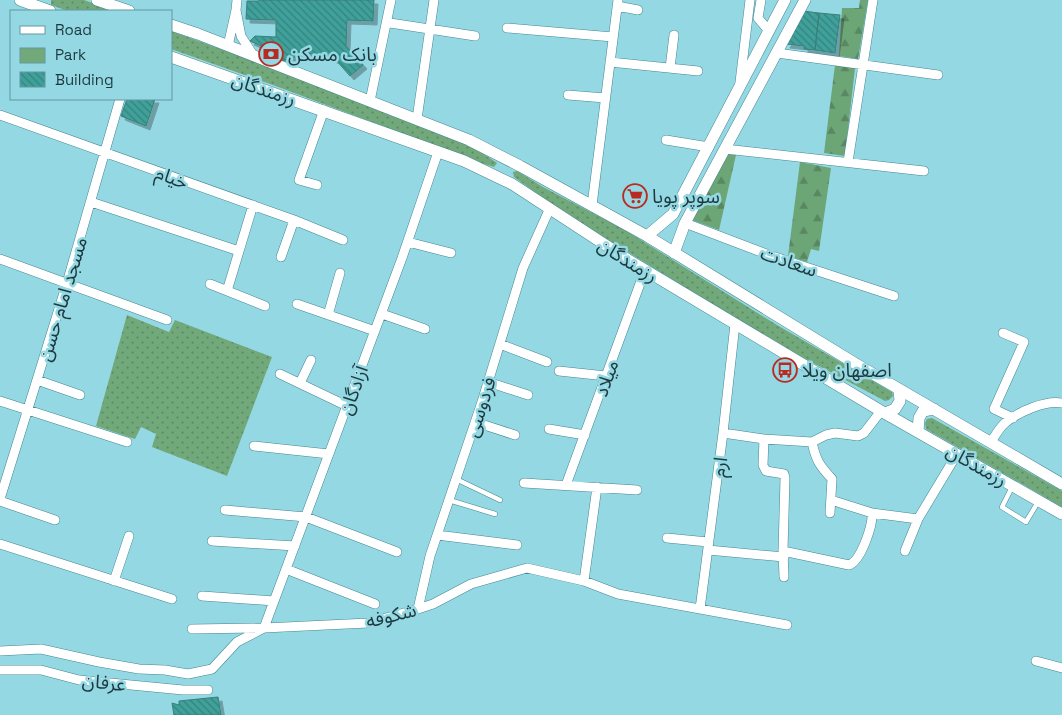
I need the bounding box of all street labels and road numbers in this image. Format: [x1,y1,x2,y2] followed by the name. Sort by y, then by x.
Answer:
[228,67,299,112] street label: رزمندگان
[151,160,192,197] street label: خیام
[593,232,662,289] street label: رزمندگان
[32,234,95,365] street label: مسجد امام حسن
[757,240,820,283] street label: سعادت
[588,356,625,400] street label: میلاد
[333,361,374,418] street label: آزادگان
[459,374,502,440] street label: فردوسی
[942,438,1012,493] street label: رزمندگان
[706,455,735,479] street label: ارم
[363,597,419,634] street label: شکوفه
[81,668,127,697] street label: عرفان

